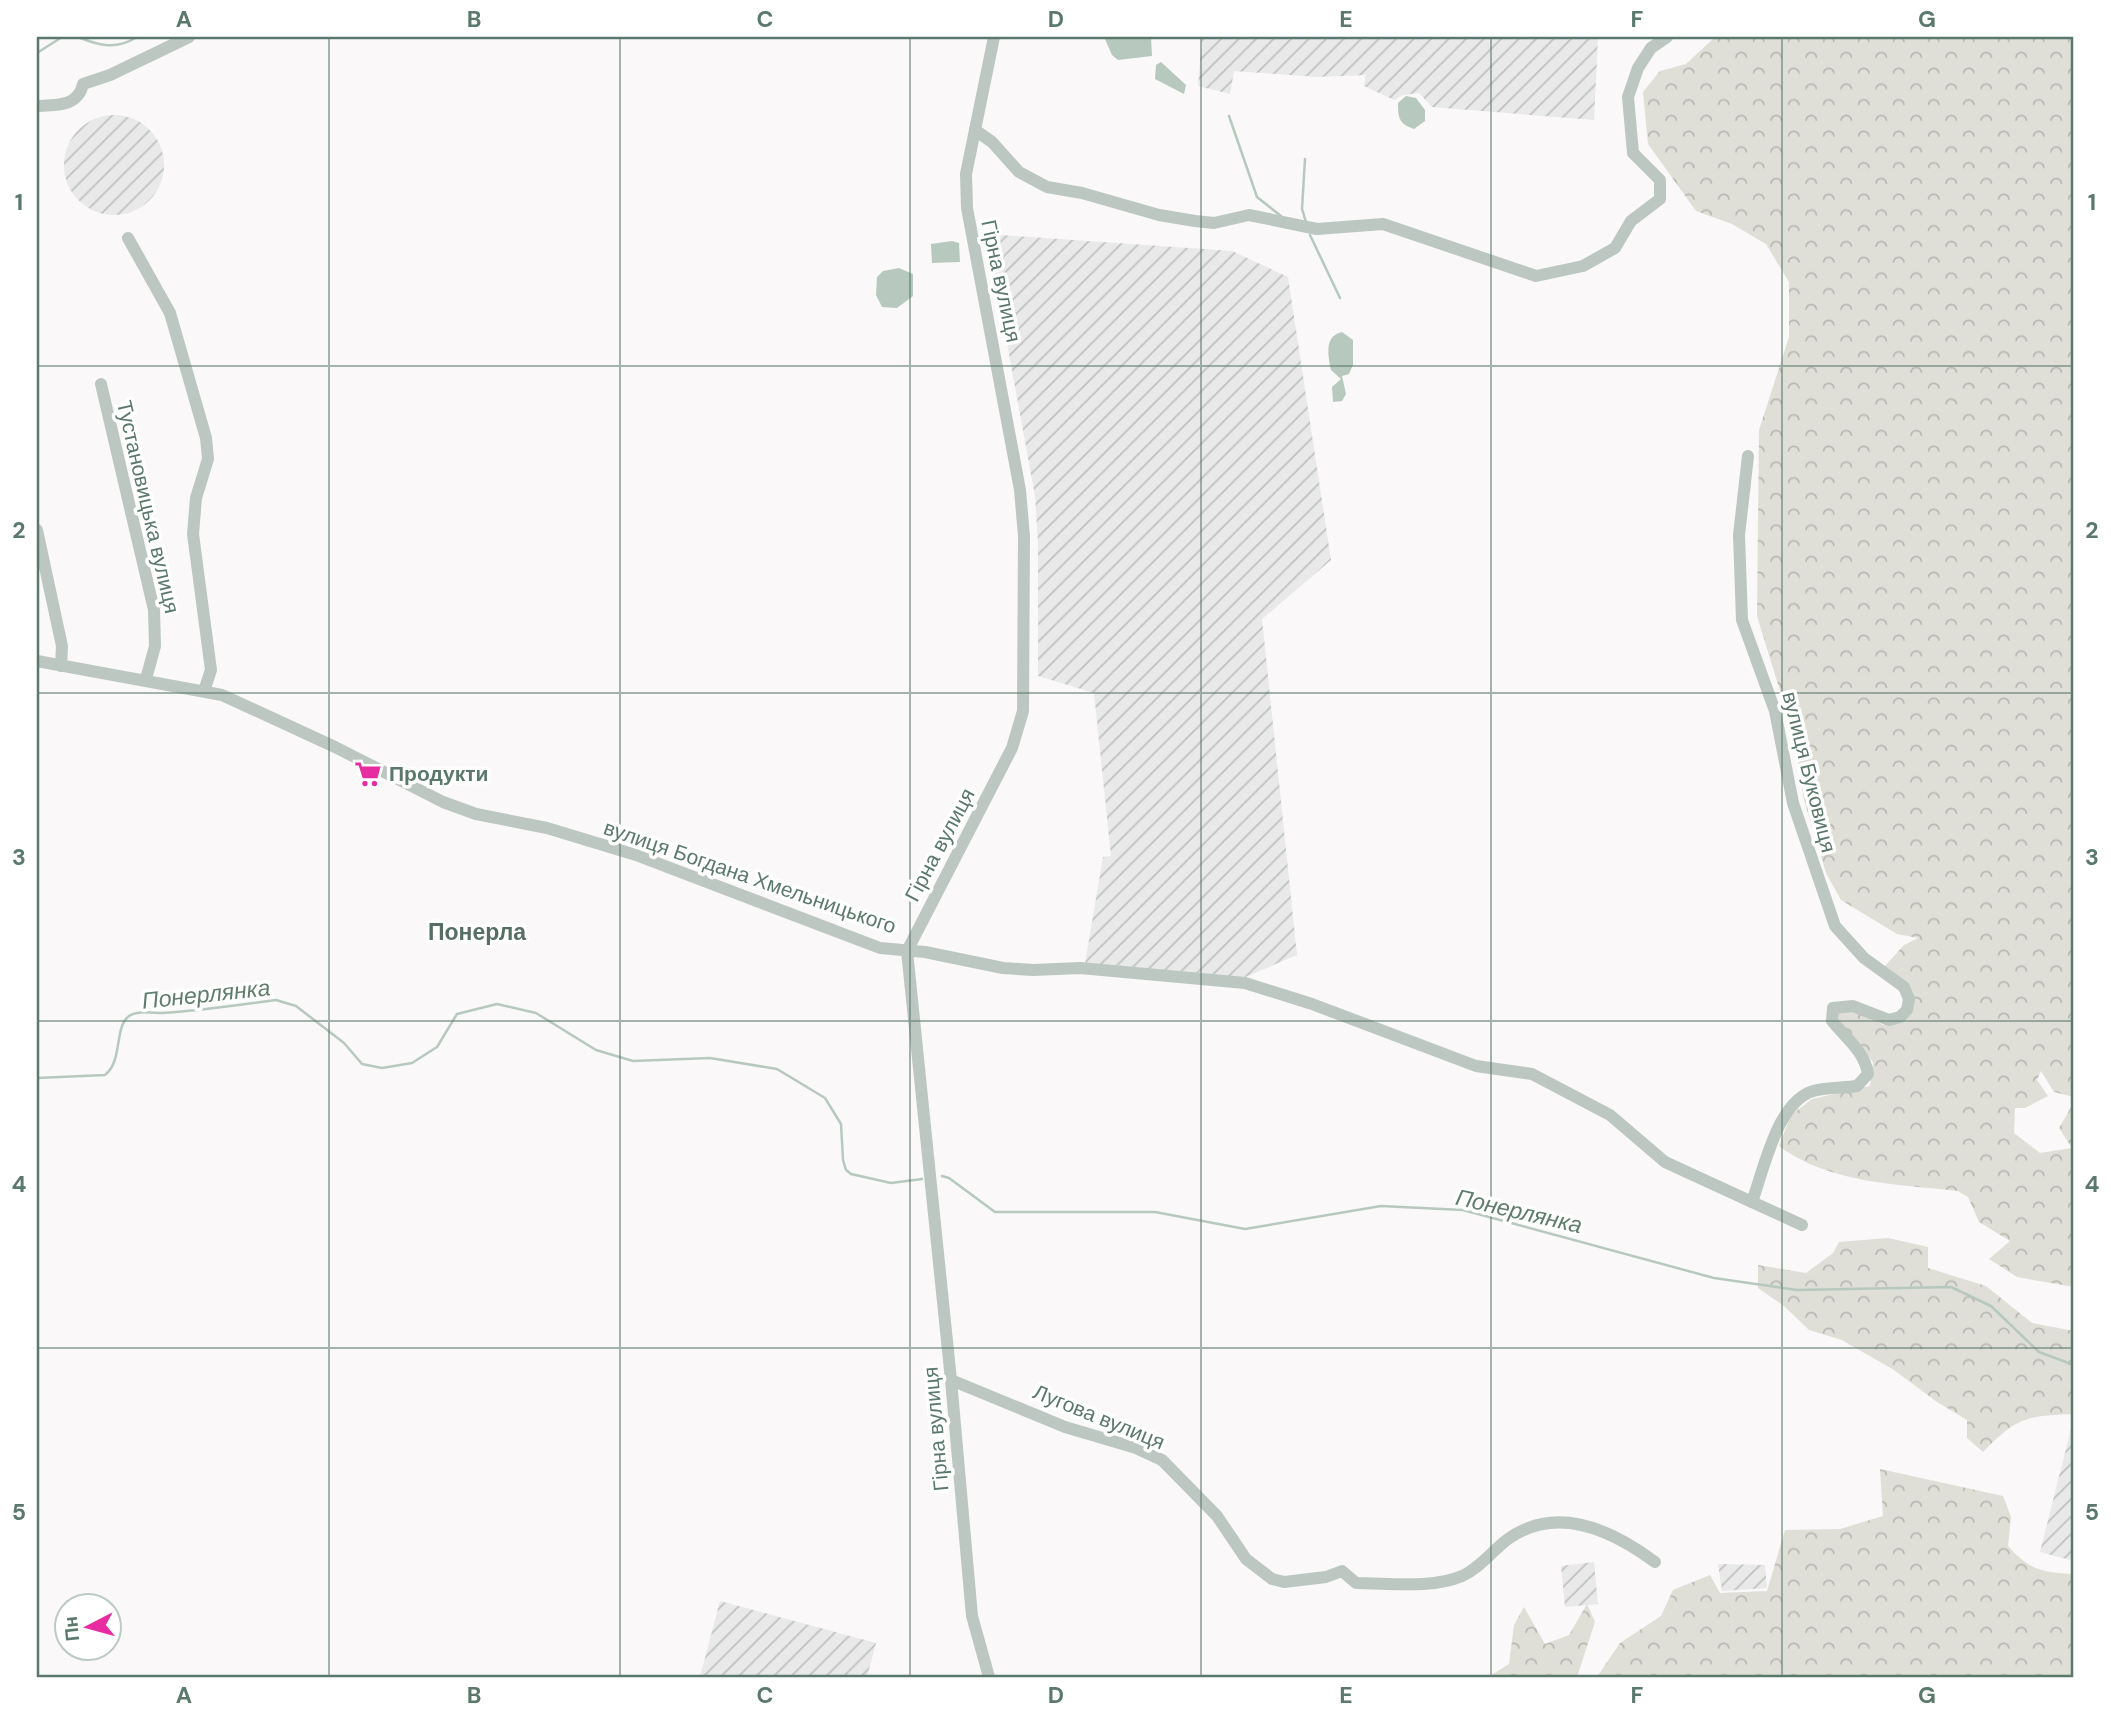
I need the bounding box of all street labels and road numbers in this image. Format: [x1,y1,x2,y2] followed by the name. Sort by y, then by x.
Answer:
[974,217,1028,345] street label: Гірна вулиця
[110,398,186,616] street label: Тустановицька вулиця
[1775,689,1843,855] street label: вулиця Буковиця
[898,783,982,907] street label: Гірна вулиця
[600,814,900,940] street label: вулиця Богдана Хмельницького
[917,1366,955,1492] street label: Гірна вулиця
[1029,1378,1169,1456] street label: Лугова вулиця

